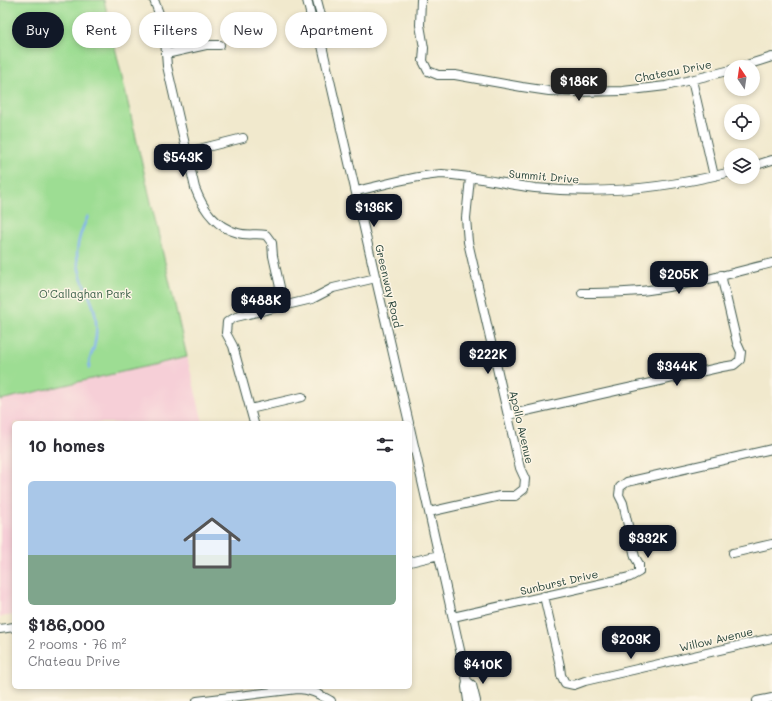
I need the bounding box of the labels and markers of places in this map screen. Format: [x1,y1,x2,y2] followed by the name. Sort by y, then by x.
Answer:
[551,68,607,102] pin: $186K
[155,144,211,178] pin: $543K
[346,194,402,228] pin: $136K
[651,261,707,295] pin: $205K
[233,287,289,321] pin: $488K
[460,341,516,375] pin: $222K
[649,353,705,387] pin: $344K
[620,525,676,559] pin: $332K
[603,626,659,660] pin: $203K
[455,651,511,685] pin: $410K

